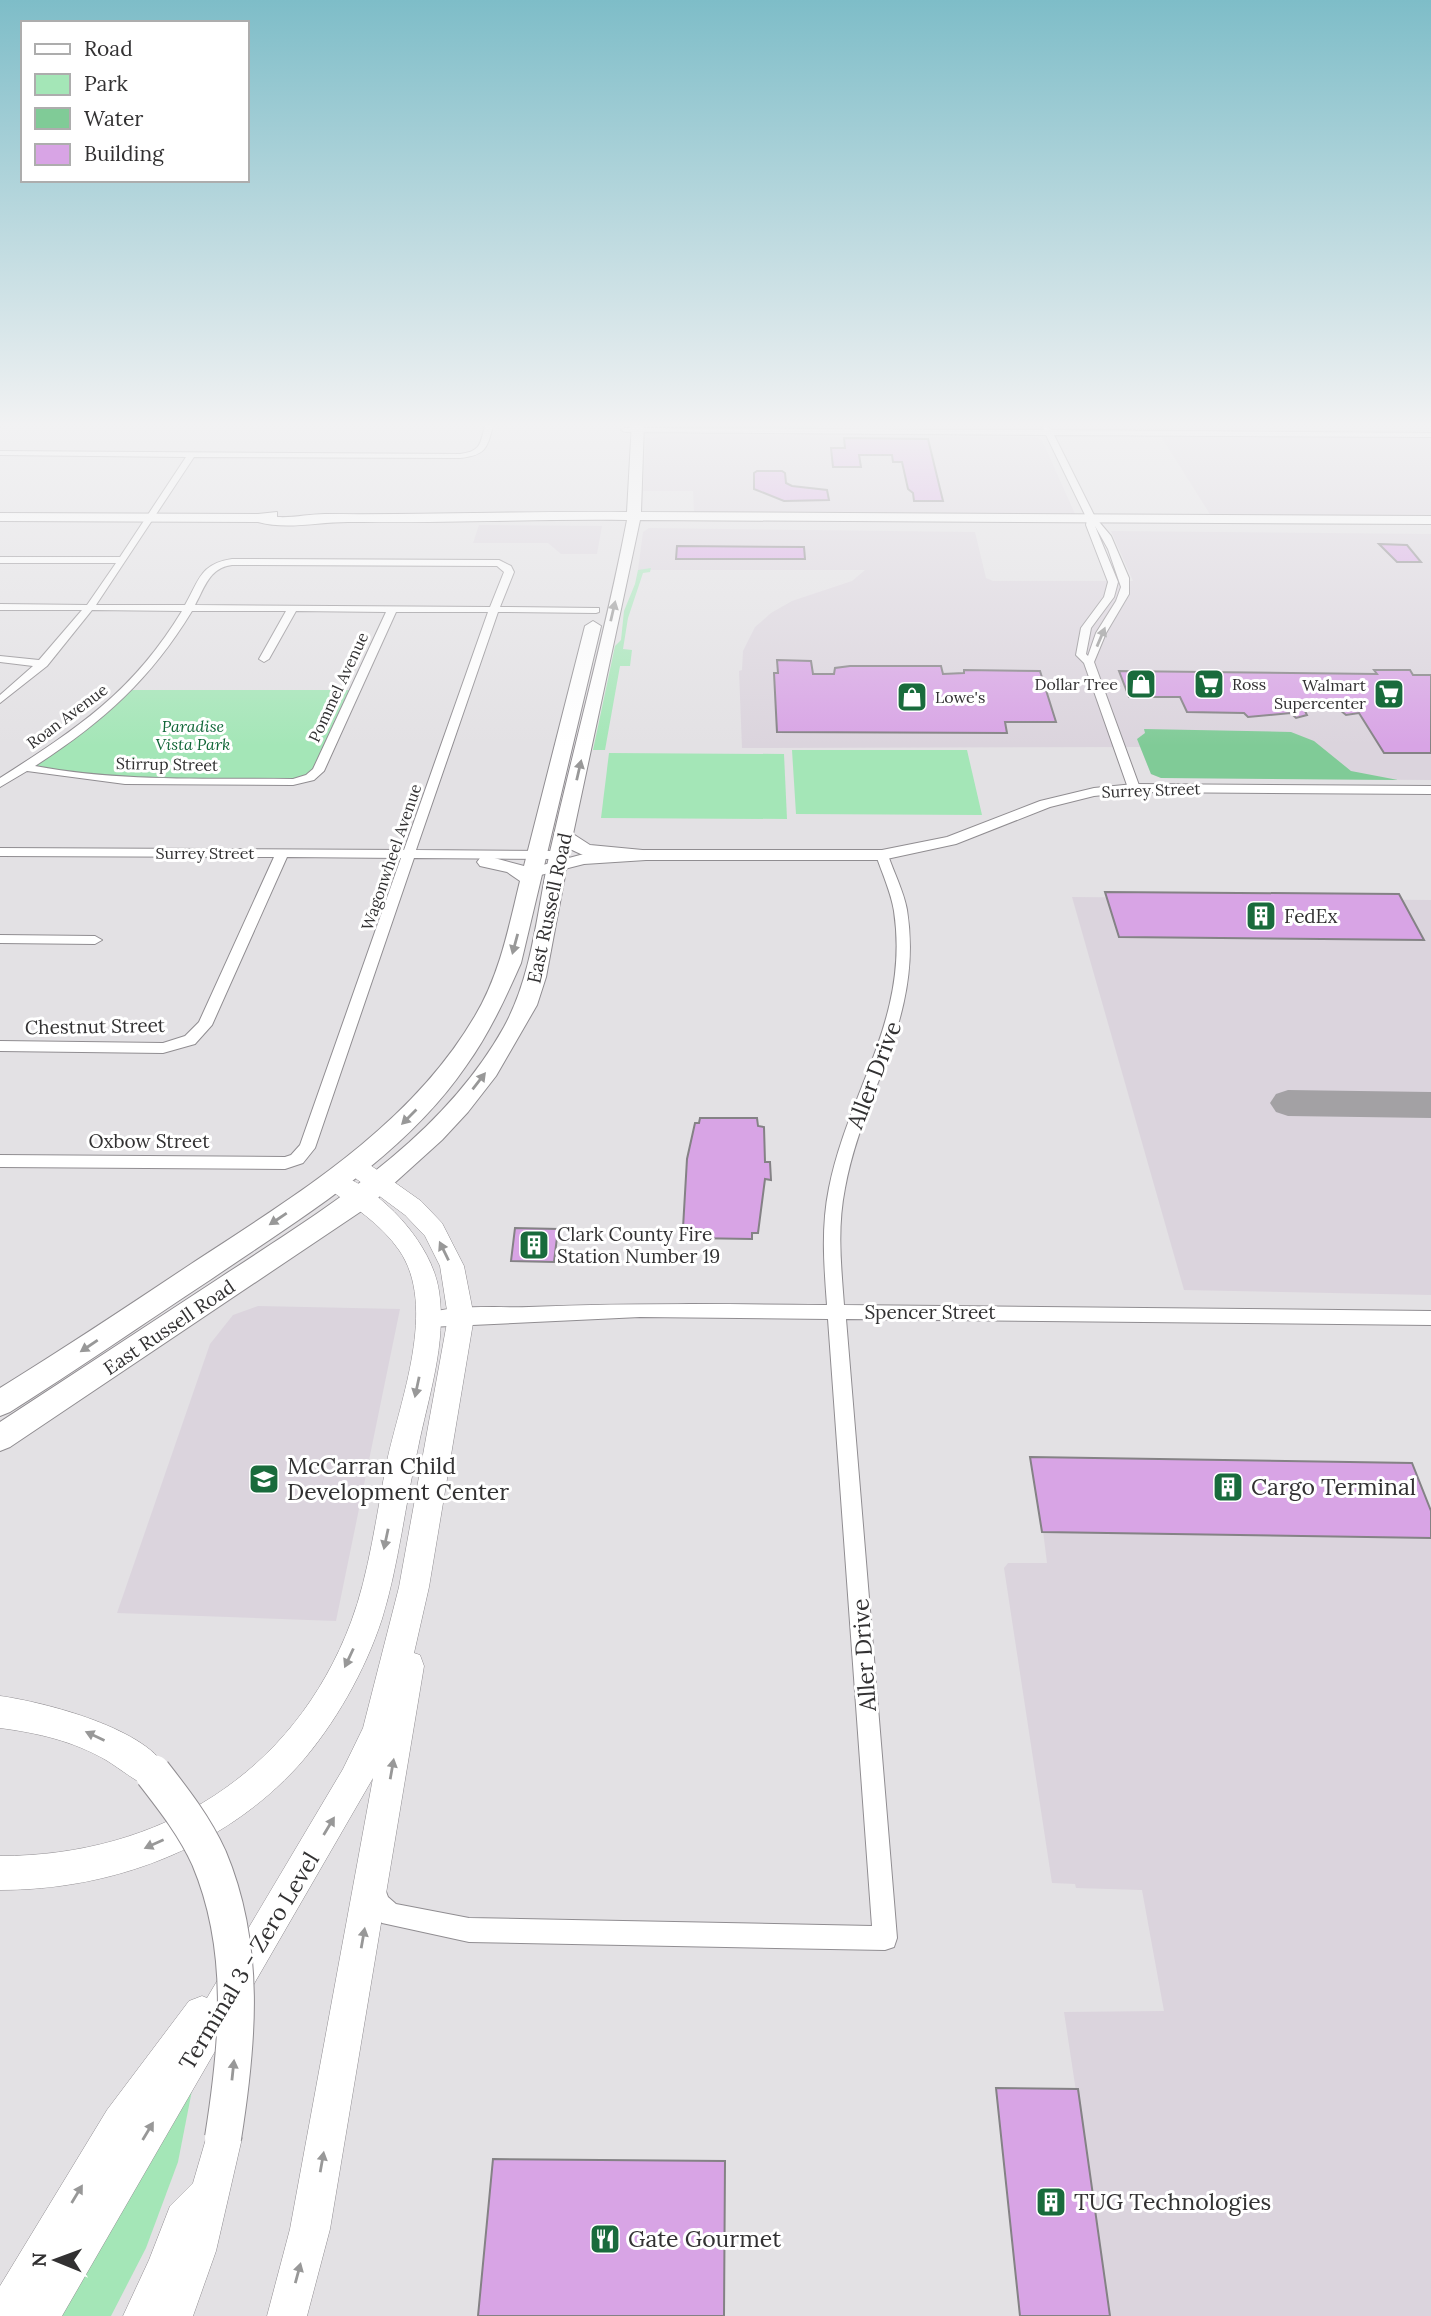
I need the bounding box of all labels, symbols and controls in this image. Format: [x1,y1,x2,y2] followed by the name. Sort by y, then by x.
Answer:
[21,21,248,182] legend
[84,35,133,62] text: Road
[84,70,128,97] text: Park
[84,105,143,132] text: Water
[84,140,164,167] text: Building
[607,600,618,622] one-way arrow
[1095,627,1107,647] one-way arrow
[304,629,372,745] street label: Pommel Avenue
[1124,667,1158,701] shop icon: Dollar Tree
[1192,667,1226,701] supermarket icon: Ross
[1035,674,1118,694] place label: Dollar Tree
[1232,674,1266,694] place label: Ross
[1274,675,1367,713] place label: Walmart Supercenter
[1372,677,1406,711] supermarket icon: Walmart Supercenter
[23,679,112,753] street label: Roan Avenue
[895,680,929,714] shop icon: Lowe's
[935,687,985,707] place label: Lowe's
[156,716,230,754] park label: Paradise Vista Park
[116,753,219,775] street label: Stirrup Street
[573,759,584,781] one-way arrow
[1101,778,1202,802] street label: Surrey Street
[357,781,426,933] street label: Wagonwheel Avenue
[521,831,577,985] street label: East Russell Road
[156,843,255,863] street label: Surrey Street
[1244,899,1278,933] building icon: FedEx
[1284,904,1337,928] place label: FedEx
[509,933,520,955] one-way arrow
[25,1013,166,1039] street label: Chestnut Street
[839,1017,907,1134] street label: Aller Drive
[472,1072,486,1090] one-way arrow
[401,1109,418,1125] one-way arrow
[88,1129,210,1153] street label: Oxbow Street
[269,1213,288,1226] one-way arrow
[557,1222,720,1268] place label: Clark County Fire Station Number 19
[517,1228,551,1262] building icon: Clark County Fire Station Number 19
[439,1241,450,1261] one-way arrow
[99,1274,239,1380] street label: East Russell Road
[864,1300,996,1324] street label: Spencer Street
[79,1339,99,1352] one-way arrow
[411,1376,422,1398] one-way arrow
[287,1451,509,1506] place label: McCarran Child Development Center
[247,1462,281,1496] school or university icon: McCarran Child Development Center
[1211,1470,1245,1504] building icon: Cargo Terminal
[1251,1472,1416,1501] place label: Cargo Terminal
[380,1528,391,1550] one-way arrow
[845,1598,882,1713] street label: Aller Drive
[344,1648,355,1669] one-way arrow
[85,1731,105,1742] one-way arrow
[387,1758,398,1780] one-way arrow
[322,1817,335,1836] one-way arrow
[144,1839,165,1850] one-way arrow
[172,1847,325,2075] street label: Terminal 3 - Zero Level
[357,1927,368,1949] one-way arrow
[228,2059,239,2081] one-way arrow
[142,2121,154,2140] one-way arrow
[317,2151,328,2173] one-way arrow
[71,2185,84,2204] one-way arrow
[1034,2185,1068,2219] building icon: TUG Technologies
[1074,2187,1271,2216] place label: TUG Technologies
[588,2222,622,2256] restaurant icon: Gate Gourmet
[628,2224,781,2253] place label: Gate Gourmet
[21,2225,91,2295] north arrow
[27,2252,51,2267] text: N
[293,2262,304,2284] one-way arrow

